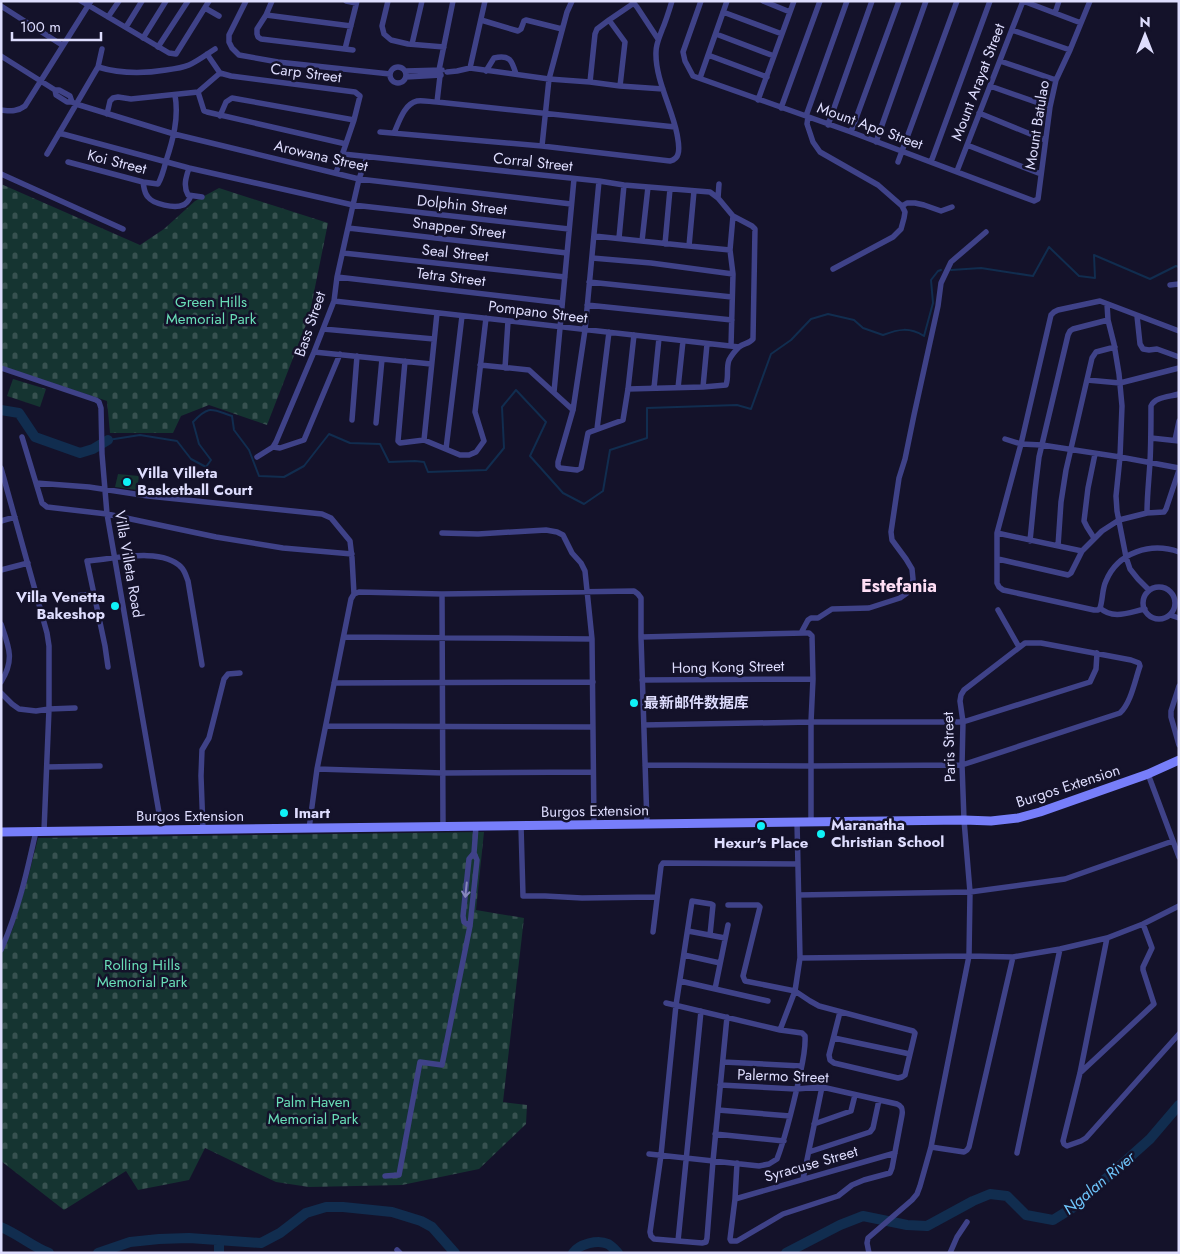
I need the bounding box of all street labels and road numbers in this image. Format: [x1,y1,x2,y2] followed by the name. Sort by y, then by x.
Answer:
[945,20,1011,144] street label: Mount Arayat Street
[269,58,343,88] street label: Carp Street
[1019,79,1055,171] street label: Mount Batulao
[814,97,926,155] street label: Mount Apo Street
[272,135,370,178] street label: Arowana Street
[85,144,149,180] street label: Koi Street
[492,147,574,177] street label: Corral Street
[416,189,508,221] street label: Dolphin Street
[411,211,507,245] street label: Snapper Street
[421,239,490,267] street label: Seal Street
[415,262,487,292] street label: Tetra Street
[289,288,332,360] street label: Bass Street
[487,295,589,329] street label: Pompano Street
[109,509,149,619] street label: Villa Villeta Road
[671,655,785,679] street label: Hong Kong Street
[937,711,961,783] street label: Paris Street
[1013,759,1123,813] street label: Burgos Extension
[541,799,649,823] street label: Burgos Extension
[136,805,244,827] street label: Burgos Extension
[737,1063,829,1089] street label: Palermo Street
[762,1140,861,1188] street label: Syracuse Street

